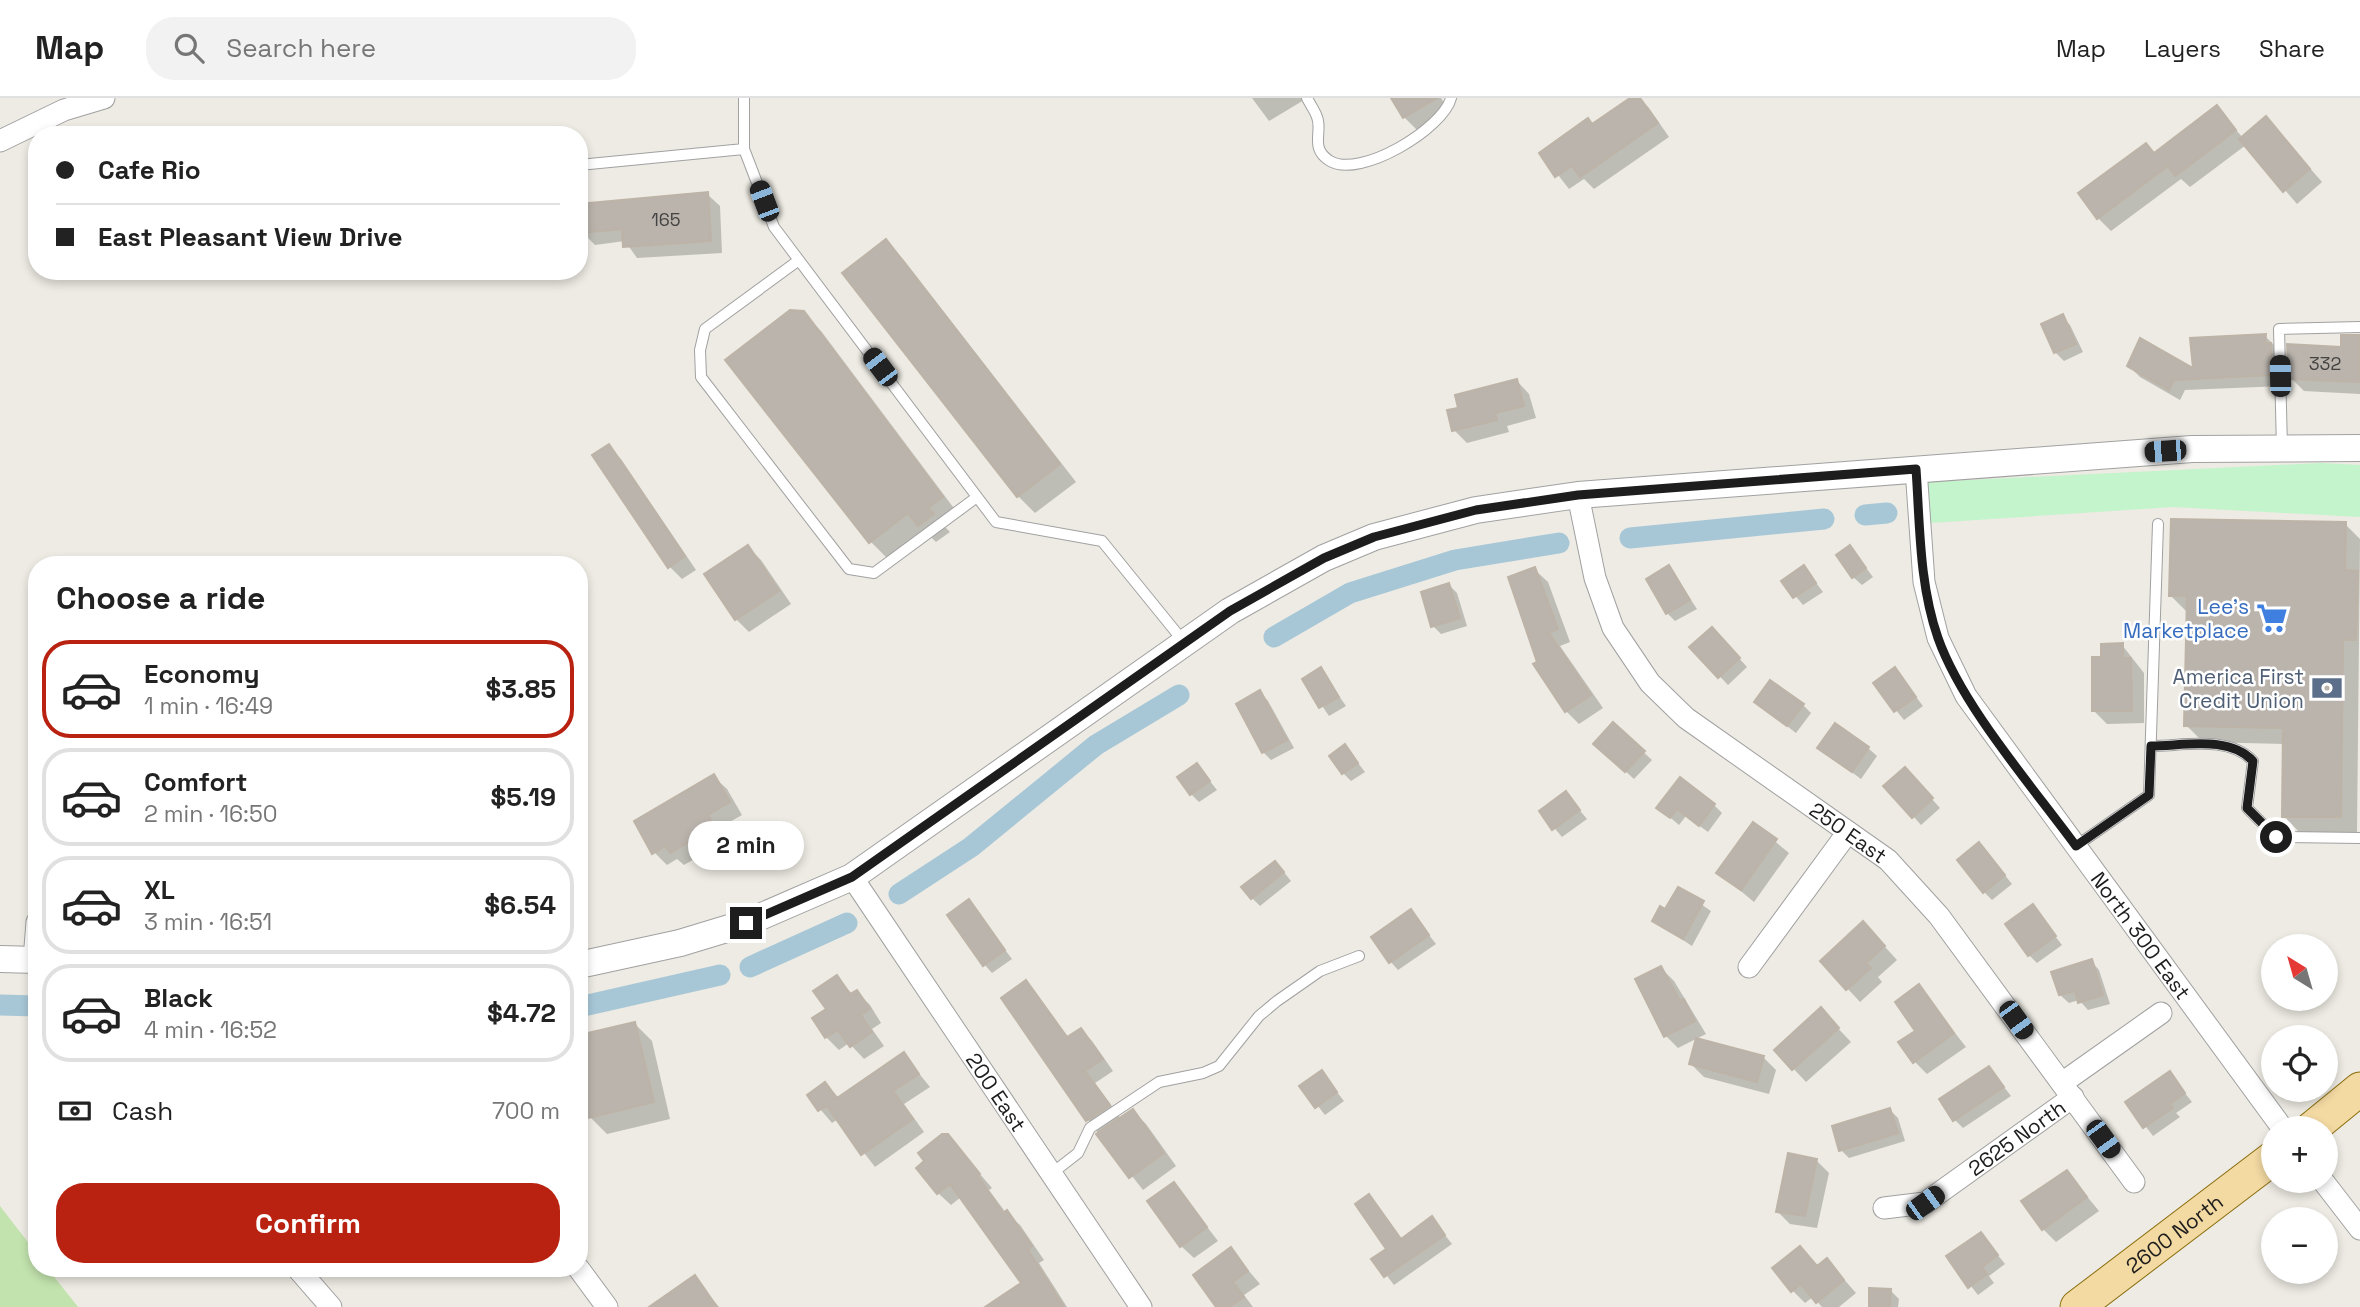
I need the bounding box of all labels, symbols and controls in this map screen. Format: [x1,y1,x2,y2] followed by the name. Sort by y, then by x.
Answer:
[146,17,636,80] search box
[35,27,104,69] text: Map
[170,29,208,67] icon: search
[226,31,376,65] text: Search here
[2056,33,2106,64] text: Map
[2144,33,2221,64] text: Layers
[2259,33,2325,64] text: Share
[98,153,201,187] text: Cafe Rio
[747,178,782,224] car
[651,208,681,231] house number: 165
[98,220,402,254] text: East Pleasant View Drive
[859,344,902,390] car
[2309,352,2341,375] house number: 332
[2270,355,2291,397] car
[2144,439,2187,463] car
[56,578,266,618] text: Choose a ride
[2123,593,2249,644] place label: Lee's Marketplace
[2255,601,2289,635] supermarket icon: Lee's Marketplace
[144,657,260,691] text: Economy
[60,658,123,721] icon: car
[2173,663,2304,714] place label: America First Credit Union
[2310,671,2344,705] bank icon: America First Credit Union
[485,672,556,706] text: $3.85
[144,691,273,721] text: 1 min · 16:49
[144,765,247,799] text: Comfort
[60,766,123,829] icon: car
[490,780,556,814] text: $5.19
[1805,796,1892,869] street label: 250 East
[144,799,277,829] text: 2 min · 16:50
[2260,821,2292,853] route start
[688,822,804,870] callout: 2 min
[716,830,776,860] text: 2 min
[2085,866,2197,1005] street label: North 300 East
[144,873,175,907] text: XL
[60,874,123,937] icon: car
[484,888,556,922] text: $6.54
[144,907,272,937] text: 3 min · 16:51
[730,907,762,939] route end
[2261,934,2338,1012] north arrow
[2261,934,2338,1284] map controls
[144,981,213,1015] text: Black
[60,982,123,1045] icon: car
[487,996,556,1030] text: $4.72
[1996,997,2037,1043] car
[144,1015,277,1045] text: 4 min · 16:52
[2261,1025,2338,1102] button: locate
[960,1047,1033,1137] street label: 200 East
[56,1092,94,1130] icon: cash
[1963,1093,2071,1181] street label: 2625 North
[112,1094,173,1128] text: Cash
[492,1096,560,1126] text: 700 m
[2083,1116,2124,1162] car
[2261,1116,2338,1193] button: +
[1902,1182,1949,1224] car
[56,1183,560,1263] button: Confirm
[2120,1188,2228,1279] street label: 2600 North
[2261,1207,2338,1284] button: −

